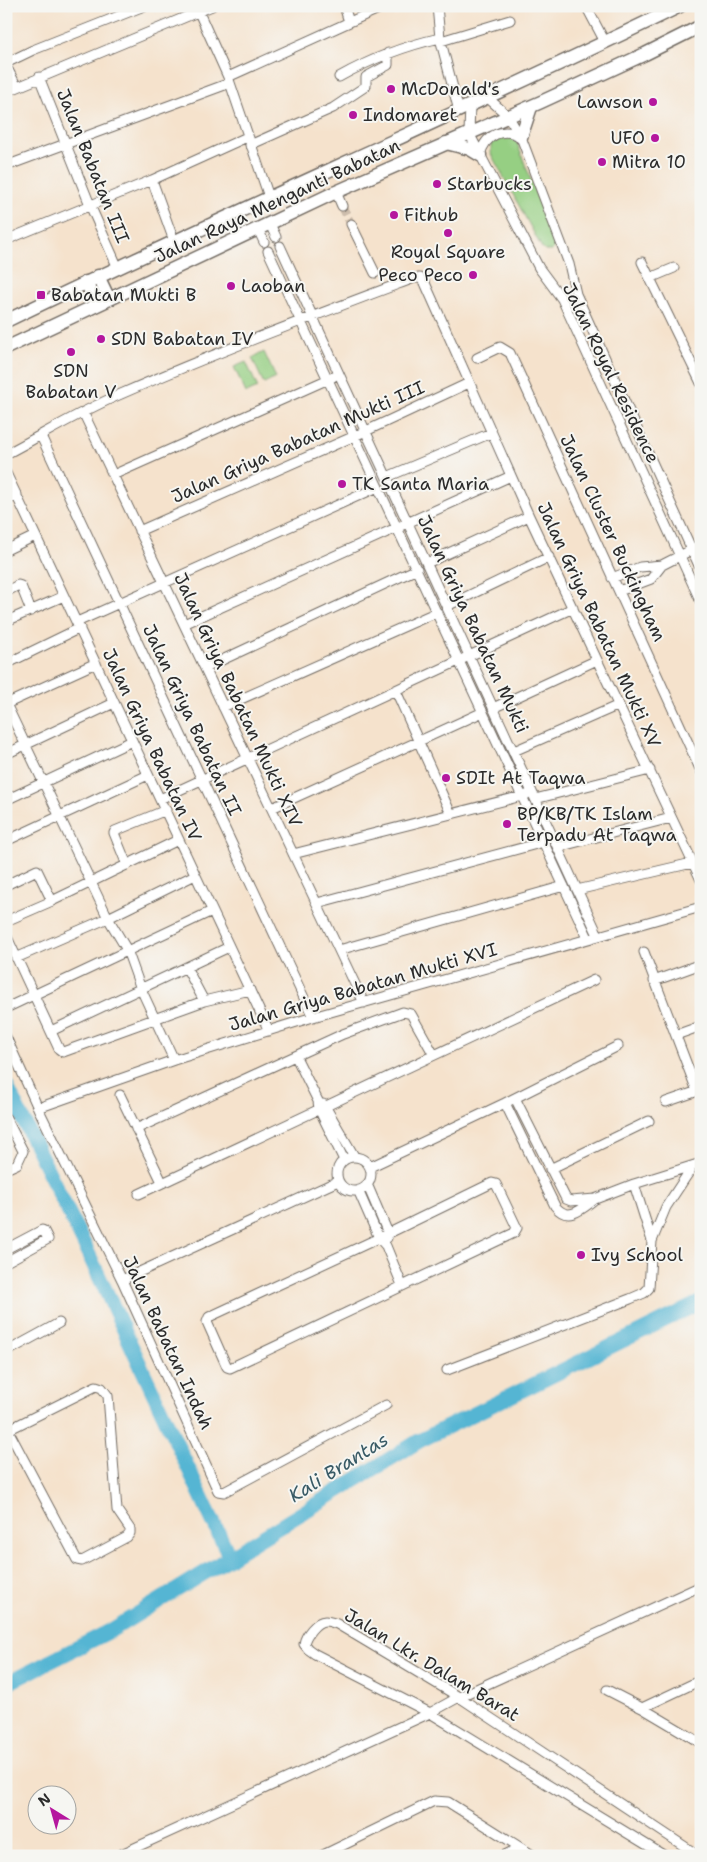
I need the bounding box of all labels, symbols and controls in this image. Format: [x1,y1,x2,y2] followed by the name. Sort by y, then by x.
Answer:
[401,77,500,101] place label: McDonald's
[385,83,397,95] marker: McDonald's
[51,85,135,247] street label: Jalan Babatan III
[577,90,643,114] place label: Lawson
[647,96,659,108] marker: Lawson
[363,103,457,127] place label: Indomaret
[347,109,359,121] marker: Indomaret
[610,126,645,150] place label: UFO
[649,132,661,144] marker: UFO
[150,133,404,269] street label: Jalan Raya Menganti Babatan
[612,150,686,174] place label: Mitra 10
[596,156,608,168] marker: Mitra 10
[447,172,532,196] place label: Starbucks
[431,178,443,190] marker: Starbucks
[404,203,458,227] place label: Fithub
[388,209,400,221] marker: Fithub
[442,227,454,239] marker: Royal Square
[391,240,505,264] place label: Royal Square
[378,263,463,287] place label: Peco Peco
[467,269,479,281] marker: Peco Peco
[241,274,305,298] place label: Laoban
[557,279,665,467] street label: Jalan Royal Residence
[225,280,237,292] marker: Laoban
[51,283,196,307] place label: Babatan Mukti B
[35,289,47,301] marker: Babatan Mukti B
[111,327,253,351] place label: SDN Babatan IV
[95,333,107,345] marker: SDN Babatan IV
[65,346,77,358] marker: SDN Babatan V
[26,359,116,404] place label: SDN Babatan V
[168,375,428,509] street label: Jalan Griya Babatan Mukti III
[554,431,672,645] street label: Jalan Cluster Buckingham
[352,472,489,496] place label: TK Santa Maria
[336,478,348,490] marker: TK Santa Maria
[532,499,666,751] street label: Jalan Griya Babatan Mukti XV
[412,511,534,737] street label: Jalan Griya Babatan Mukti
[168,569,308,831] street label: Jalan Griya Babatan Mukti XIV
[137,621,247,820] street label: Jalan Griya Babatan II
[97,645,207,845] street label: Jalan Griya Babatan IV
[456,766,586,790] place label: SDIt At Taqwa
[440,772,452,784] marker: SDIt At Taqwa
[517,802,677,847] place label: BP/KB/TK Islam Terpadu At Taqwa
[501,818,513,830] marker: BP/KB/TK Islam Terpadu At Taqwa
[226,937,500,1037] street label: Jalan Griya Babatan Mukti XVI
[591,1243,683,1267] place label: Ivy School
[575,1249,587,1261] marker: Ivy School
[117,1252,219,1434] street label: Jalan Babatan Indah
[284,1427,393,1508] water label: Kali Brantas
[340,1603,524,1727] street label: Jalan Lkr. Dalam Barat
[28,1784,78,1834] north arrow
[34,1789,54,1810] text: N

